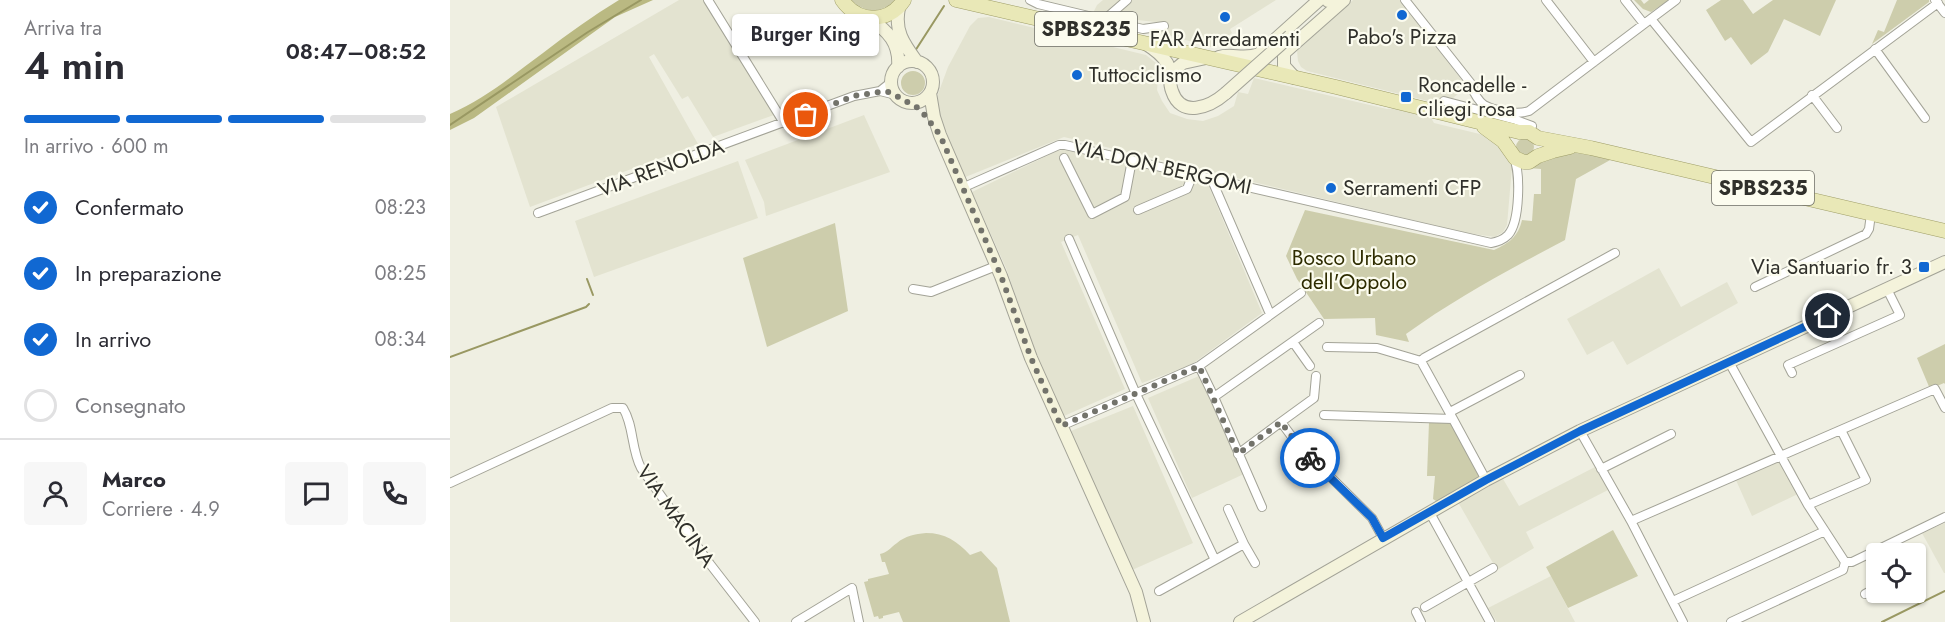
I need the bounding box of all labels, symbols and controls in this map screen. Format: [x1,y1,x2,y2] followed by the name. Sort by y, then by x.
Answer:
[1395,8,1409,22] marker: Pabo's Pizza
[1218,10,1232,24] marker: FAR Arredamenti
[1035,12,1137,46] road number: SPBS235
[732,13,880,55] callout: Burger King
[24,14,102,43] text: Arriva tra
[751,20,860,49] text: Burger King
[1347,22,1457,52] place label: Pabo's Pizza
[1150,24,1300,54] place label: FAR Arredamenti
[286,35,426,67] text: 08:47–08:52
[24,37,125,94] text: 4 min
[1089,60,1202,90] place label: Tuttociclismo
[1070,68,1084,82] marker: Tuttociclismo
[1418,70,1527,124] place label: Roncadelle - ciliegi rosa
[780,89,831,140] pin
[1399,90,1413,104] marker: Roncadelle - ciliegi rosa
[789,98,822,131] icon: bag
[594,131,728,205] street label: VIA RENOLDA
[24,132,168,161] text: In arrivo · 600 m
[1070,132,1254,202] street label: VIA DON BERGOMI
[1712,171,1814,205] road number: SPBS235
[1343,173,1481,203] place label: Serramenti CFP
[1324,181,1338,195] marker: Serramenti CFP
[24,191,57,224] icon: check
[75,191,184,223] text: Confermato
[375,193,426,222] text: 08:23
[1292,243,1416,297] park label: Bosco Urbano dell'Oppolo
[1751,252,1912,282] place label: Via Santuario fr. 3
[24,257,57,290] icon: check
[75,257,222,289] text: In preparazione
[374,259,426,288] text: 08:25
[1917,260,1931,274] marker: Via Santuario fr. 3
[1802,290,1853,341] pin
[1811,299,1844,332] icon: home
[24,323,57,356] icon: check
[75,323,151,355] text: In arrivo
[375,325,426,354] text: 08:34
[75,389,186,421] text: Consegnato
[1280,428,1340,488] courier
[1294,442,1327,475] icon: bike
[630,459,723,573] street label: VIA MACINA
[24,462,87,525] button: person
[285,462,348,525] button: chat
[363,462,426,525] button: phone
[102,463,166,495] text: Marco
[102,495,220,524] text: Corriere · 4.9
[1866,543,1926,603] map controls
[1866,543,1926,603] button: locate

